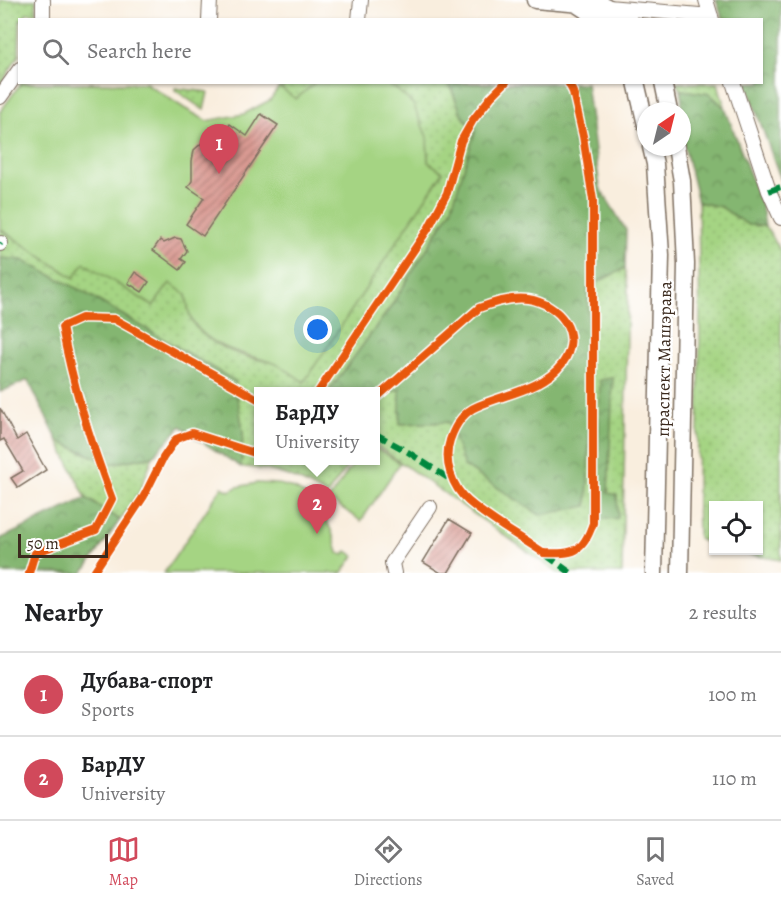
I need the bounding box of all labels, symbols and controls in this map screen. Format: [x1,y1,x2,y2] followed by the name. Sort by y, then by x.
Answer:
[18,18,763,84] search box
[39,35,72,68] icon: search
[87,36,192,66] text: Search here
[637,102,691,156] north arrow
[200,124,238,174] pin: 1
[651,280,677,437] street label: праспект Машэрава
[303,315,332,344] your location
[254,387,380,465] popup
[275,398,339,428] text: БарДУ
[275,428,359,455] text: University
[298,484,336,534] pin: 2
[709,501,763,555] map controls
[709,501,763,555] button: locate
[18,531,108,558] scale bar
[27,533,59,555] text: 50 m
[24,595,103,630] text: Nearby
[689,599,757,626] text: 2 results
[81,666,213,696] text: Дубава-спорт
[40,681,47,708] text: 1
[708,681,757,708] text: 100 m
[81,696,134,723] text: Sports
[81,750,145,780] text: БарДУ
[39,765,48,792] text: 2
[712,765,757,792] text: 110 m
[81,780,165,807] text: University
[107,833,140,891] tab: Map
[354,833,422,891] tab: Directions
[636,833,674,891] tab: Saved

